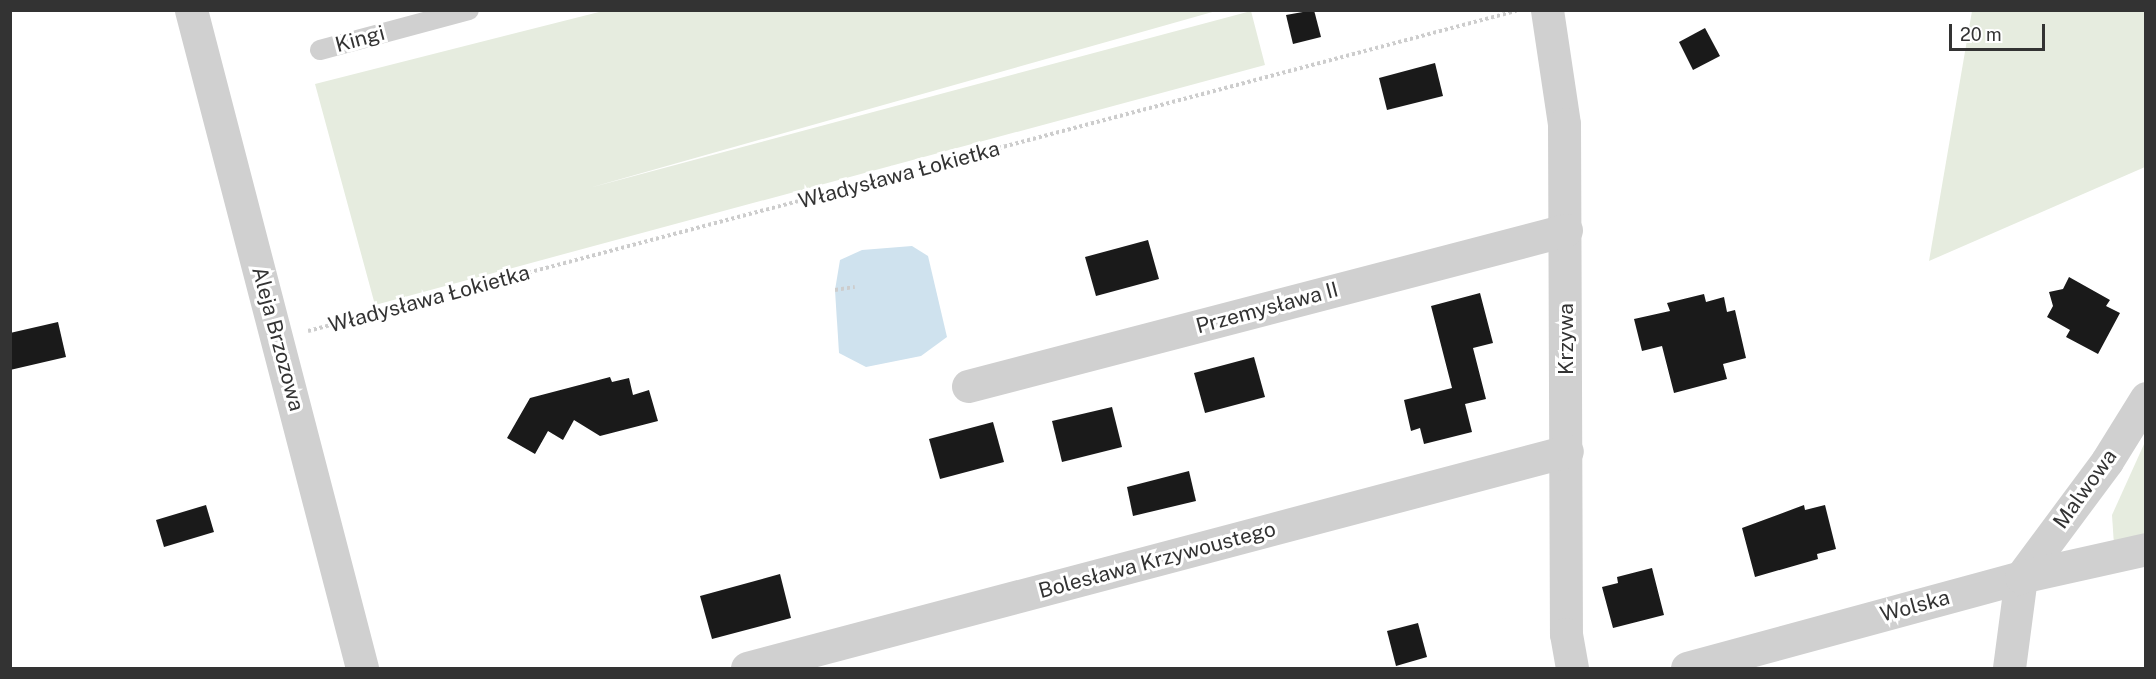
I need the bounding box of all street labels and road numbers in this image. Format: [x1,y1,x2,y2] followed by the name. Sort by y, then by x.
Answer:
[333,20,387,58] street label: Kingi
[796,136,1002,214] street label: Władysława Łokietka
[326,260,532,338] street label: Władysława Łokietka
[247,264,309,414] street label: Aleja Brzozowa
[1193,277,1341,339] street label: Przemysława II
[1553,303,1579,375] street label: Krzywa
[2048,444,2122,534] street label: Malwowa
[1036,516,1278,604] street label: Bolesława Krzywoustego
[1878,585,1952,627] street label: Wolska

